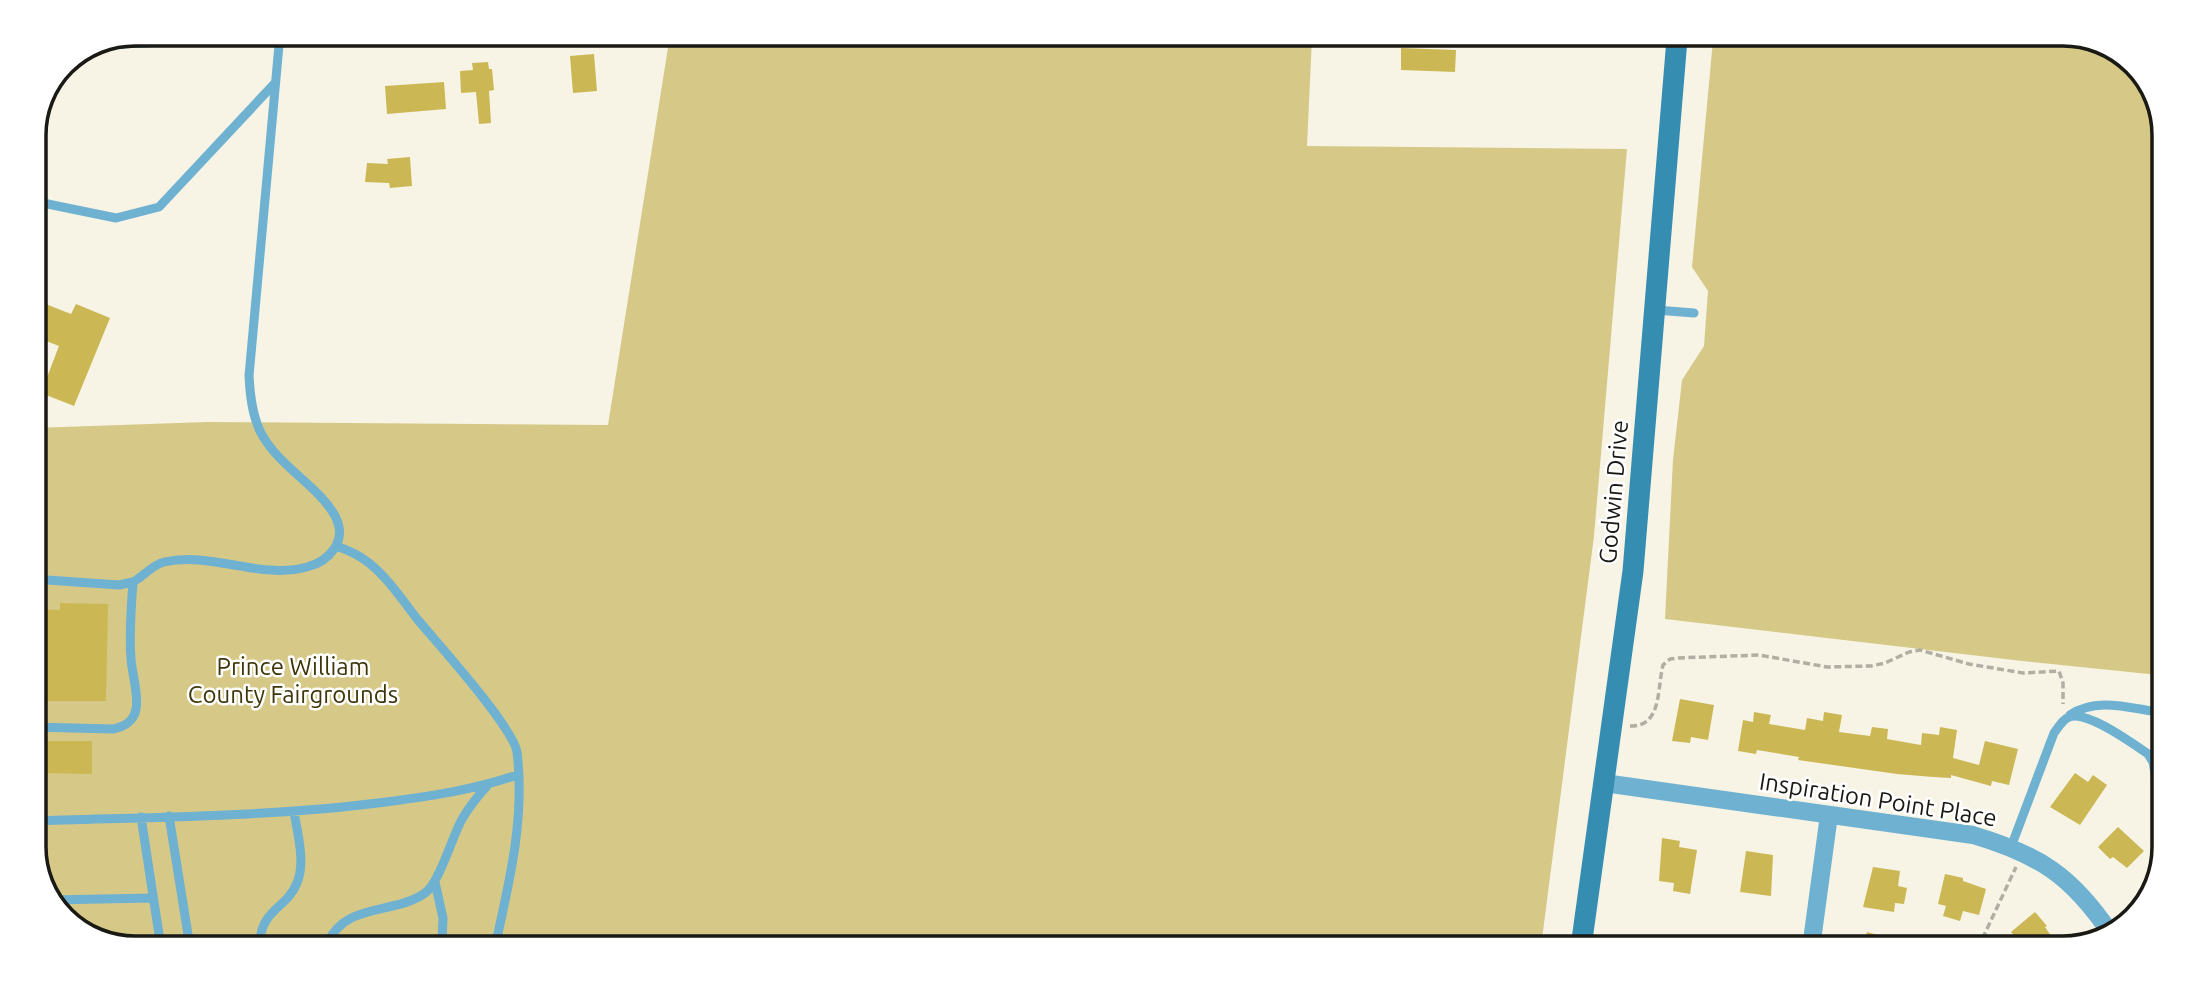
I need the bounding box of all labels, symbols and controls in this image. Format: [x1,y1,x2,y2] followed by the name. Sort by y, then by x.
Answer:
[1594,419,1633,565] street label: Godwin Drive
[188,653,398,708] park label: Prince William County Fairgrounds
[1757,767,1999,832] street label: Inspiration Point Place

